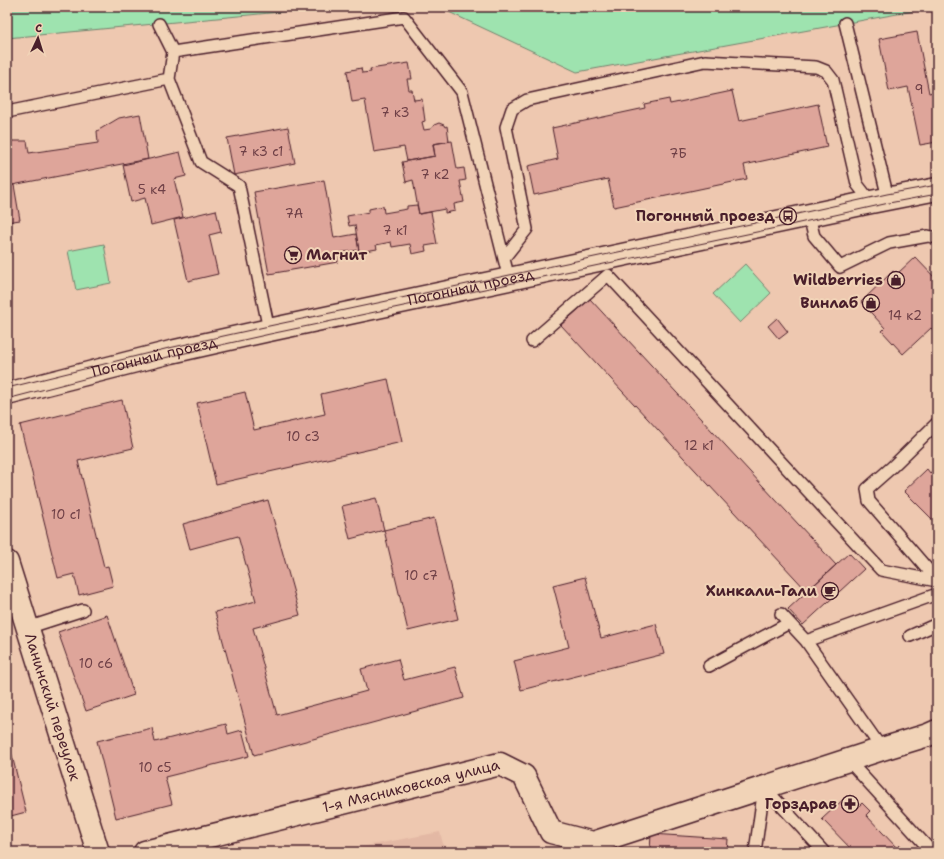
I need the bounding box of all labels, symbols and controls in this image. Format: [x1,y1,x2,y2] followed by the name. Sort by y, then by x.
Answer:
[18,18,58,58] north arrow
[35,21,43,36] text: С
[914,81,924,98] house number: 9
[380,104,410,121] house number: 7 к3
[239,143,283,160] house number: 7 к3 с1
[669,145,687,162] house number: 7Б
[420,166,450,183] house number: 7 к2
[138,181,166,198] house number: 5 к4
[285,205,303,222] house number: 7А
[636,206,776,226] place label: Погонный проезд
[778,206,798,226] bus stop icon: Погонный проезд
[382,222,408,239] house number: 7 к1
[283,245,303,265] supermarket icon: Магнит
[306,245,367,265] place label: Магнит
[406,264,536,310] street label: Погонный проезд
[793,270,883,290] place label: Wildberries
[886,270,906,290] shop icon: Wildberries
[800,293,859,313] place label: Винлаб
[861,293,881,313] shop icon: Винлаб
[888,307,922,324] house number: 14 к2
[89,332,220,382] street label: Погонный проезд
[286,428,320,445] house number: 10 с3
[684,437,714,454] house number: 12 к1
[51,506,81,523] house number: 10 с1
[404,567,438,584] house number: 10 c7
[706,581,818,601] place label: Хинкали-Гали
[820,581,840,601] cafe icon: Хинкали-Гали
[20,631,85,784] street label: Ланинский переулок
[79,655,113,672] house number: 10 с6
[320,754,502,818] street label: 1-я Мясниковская улица
[138,759,172,776] house number: 10 с5
[765,794,837,814] place label: Горздрав
[840,794,860,814] pharmacy icon: Горздрав

